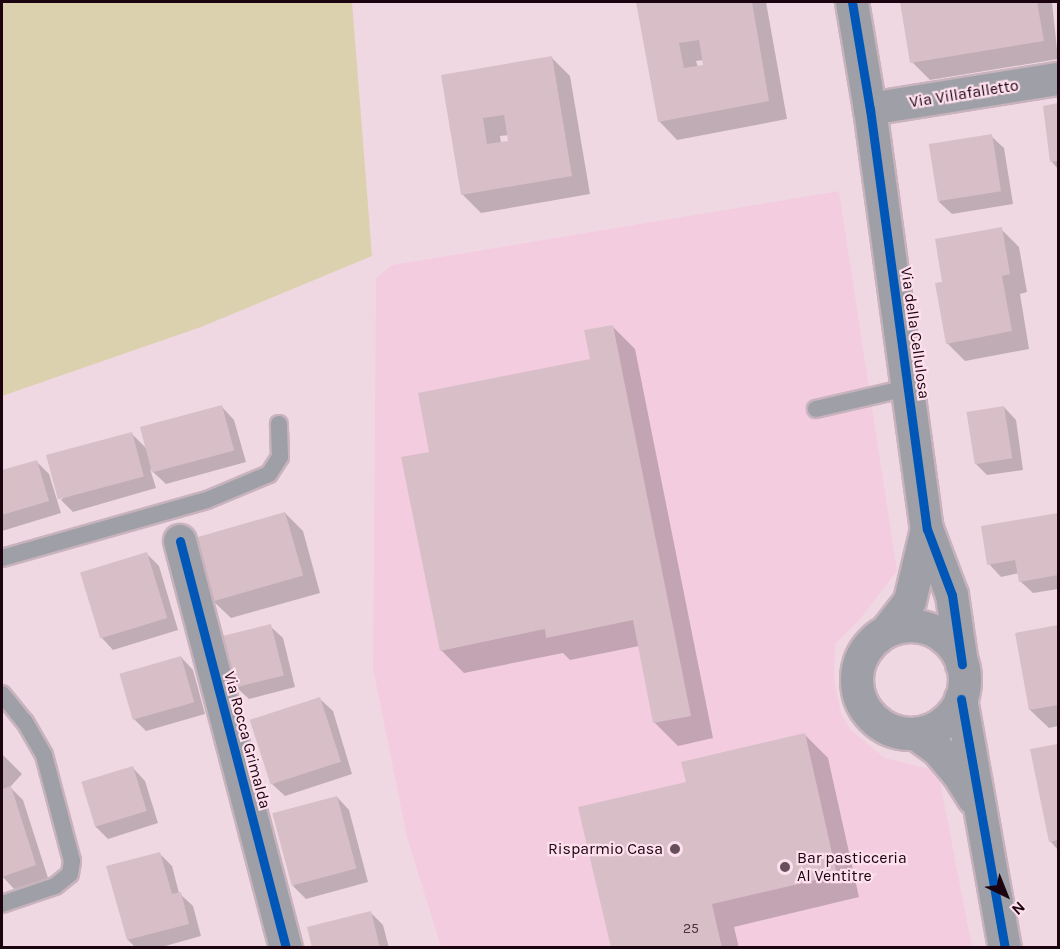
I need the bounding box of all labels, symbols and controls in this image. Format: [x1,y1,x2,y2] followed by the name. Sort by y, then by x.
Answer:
[908,76,1020,112] street label: Via Villafalletto
[896,266,934,400] street label: Via della Cellulosa
[219,669,275,811] street label: Via Rocca Grimalda
[548,839,663,859] place label: Risparmio Casa
[668,842,682,856] marker: Risparmio Casa
[797,848,907,886] place label: Bar pasticceria Al Ventitre
[778,860,792,874] marker: Bar pasticceria Al Ventitre
[976,865,1036,925] north arrow
[1008,898,1029,919] text: N
[683,921,699,937] house number: 25

